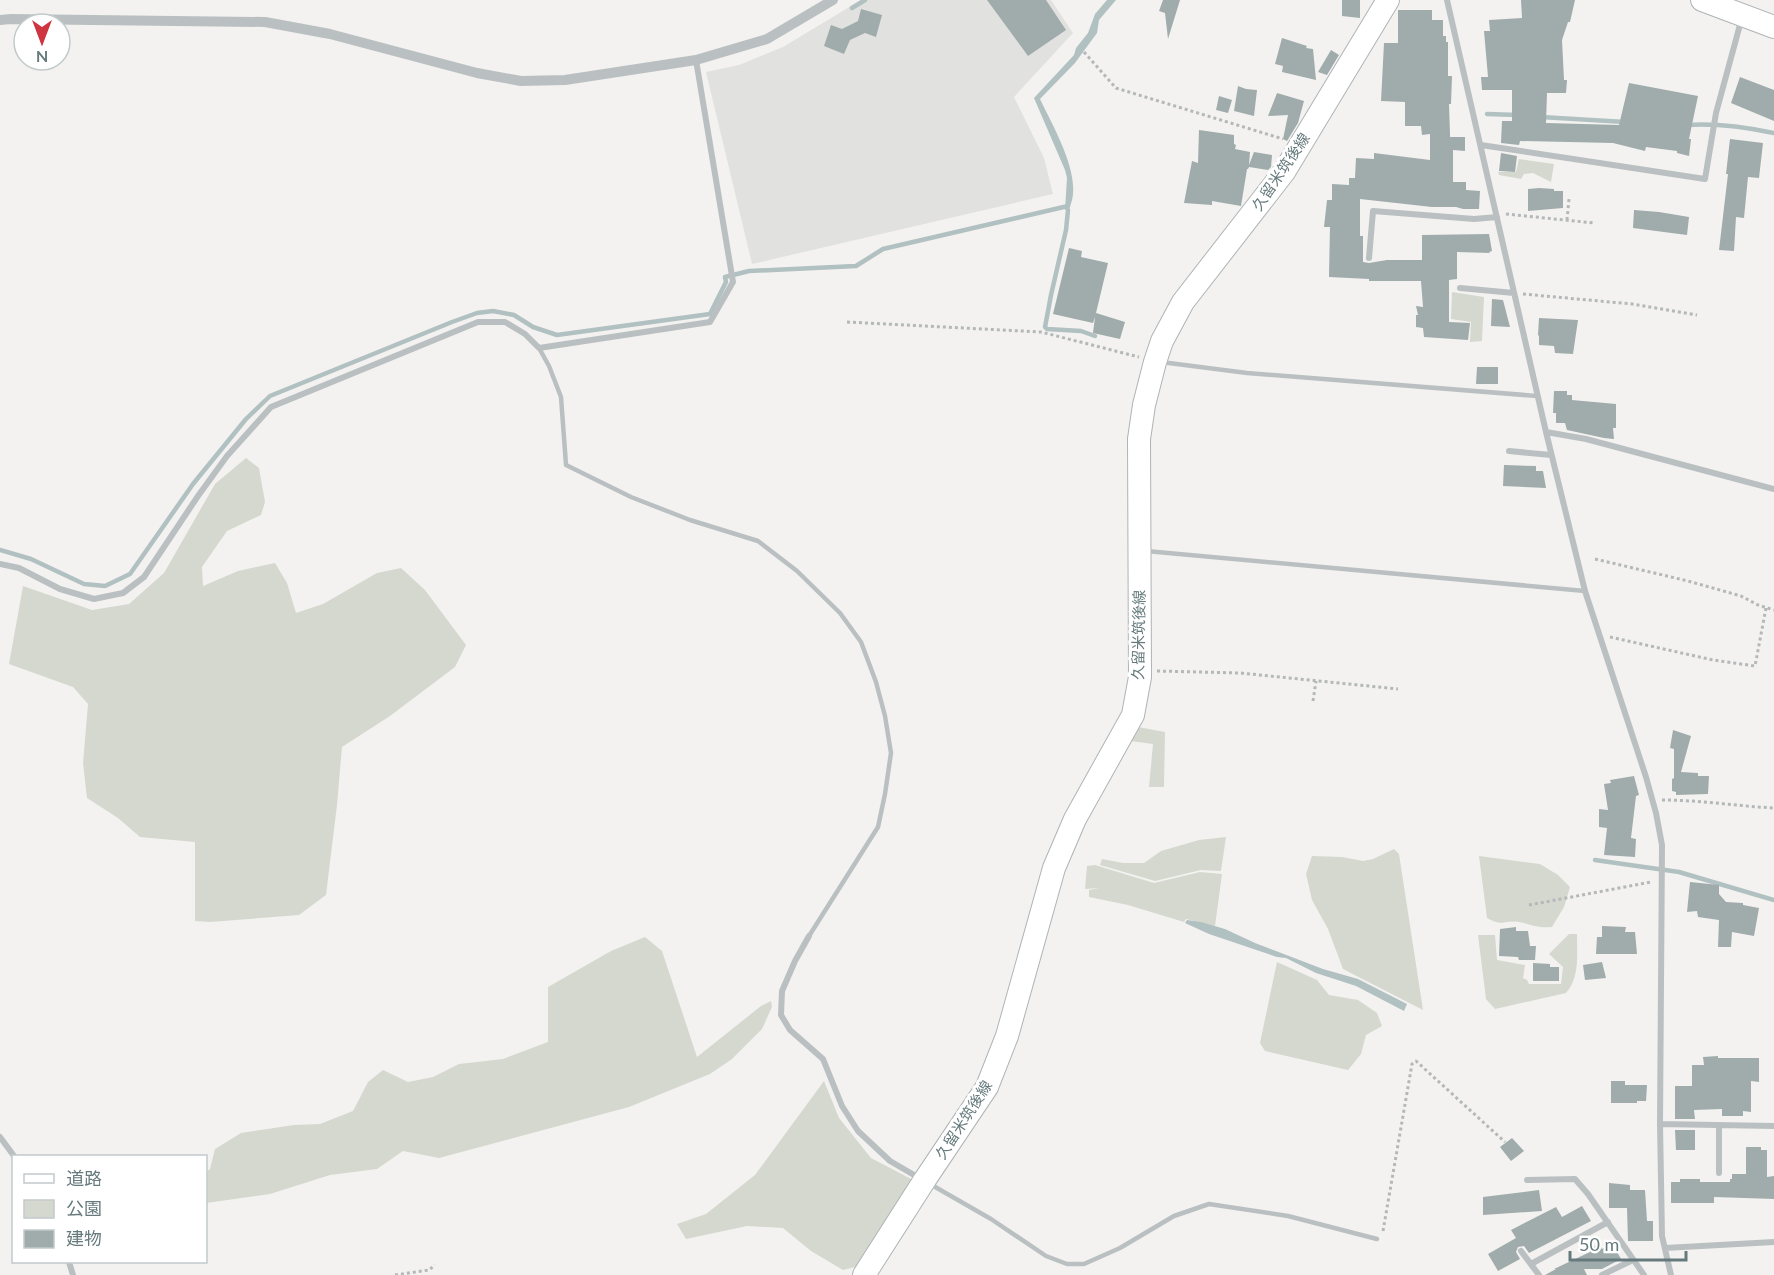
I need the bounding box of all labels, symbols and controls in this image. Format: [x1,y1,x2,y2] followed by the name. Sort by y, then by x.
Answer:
[12,12,72,72] north arrow
[36,48,48,67] text: N
[1248,129,1313,214] street label: 久留米筑後線
[1128,590,1148,680] street label: 久留米筑後線
[931,1077,995,1162] street label: 久留米筑後線
[12,1155,207,1263] legend
[66,1167,102,1189] text: 道路
[66,1197,102,1219] text: 公園
[1570,1224,1686,1262] scale bar
[66,1227,102,1249] text: 建物
[1579,1233,1619,1255] text: 50 m

